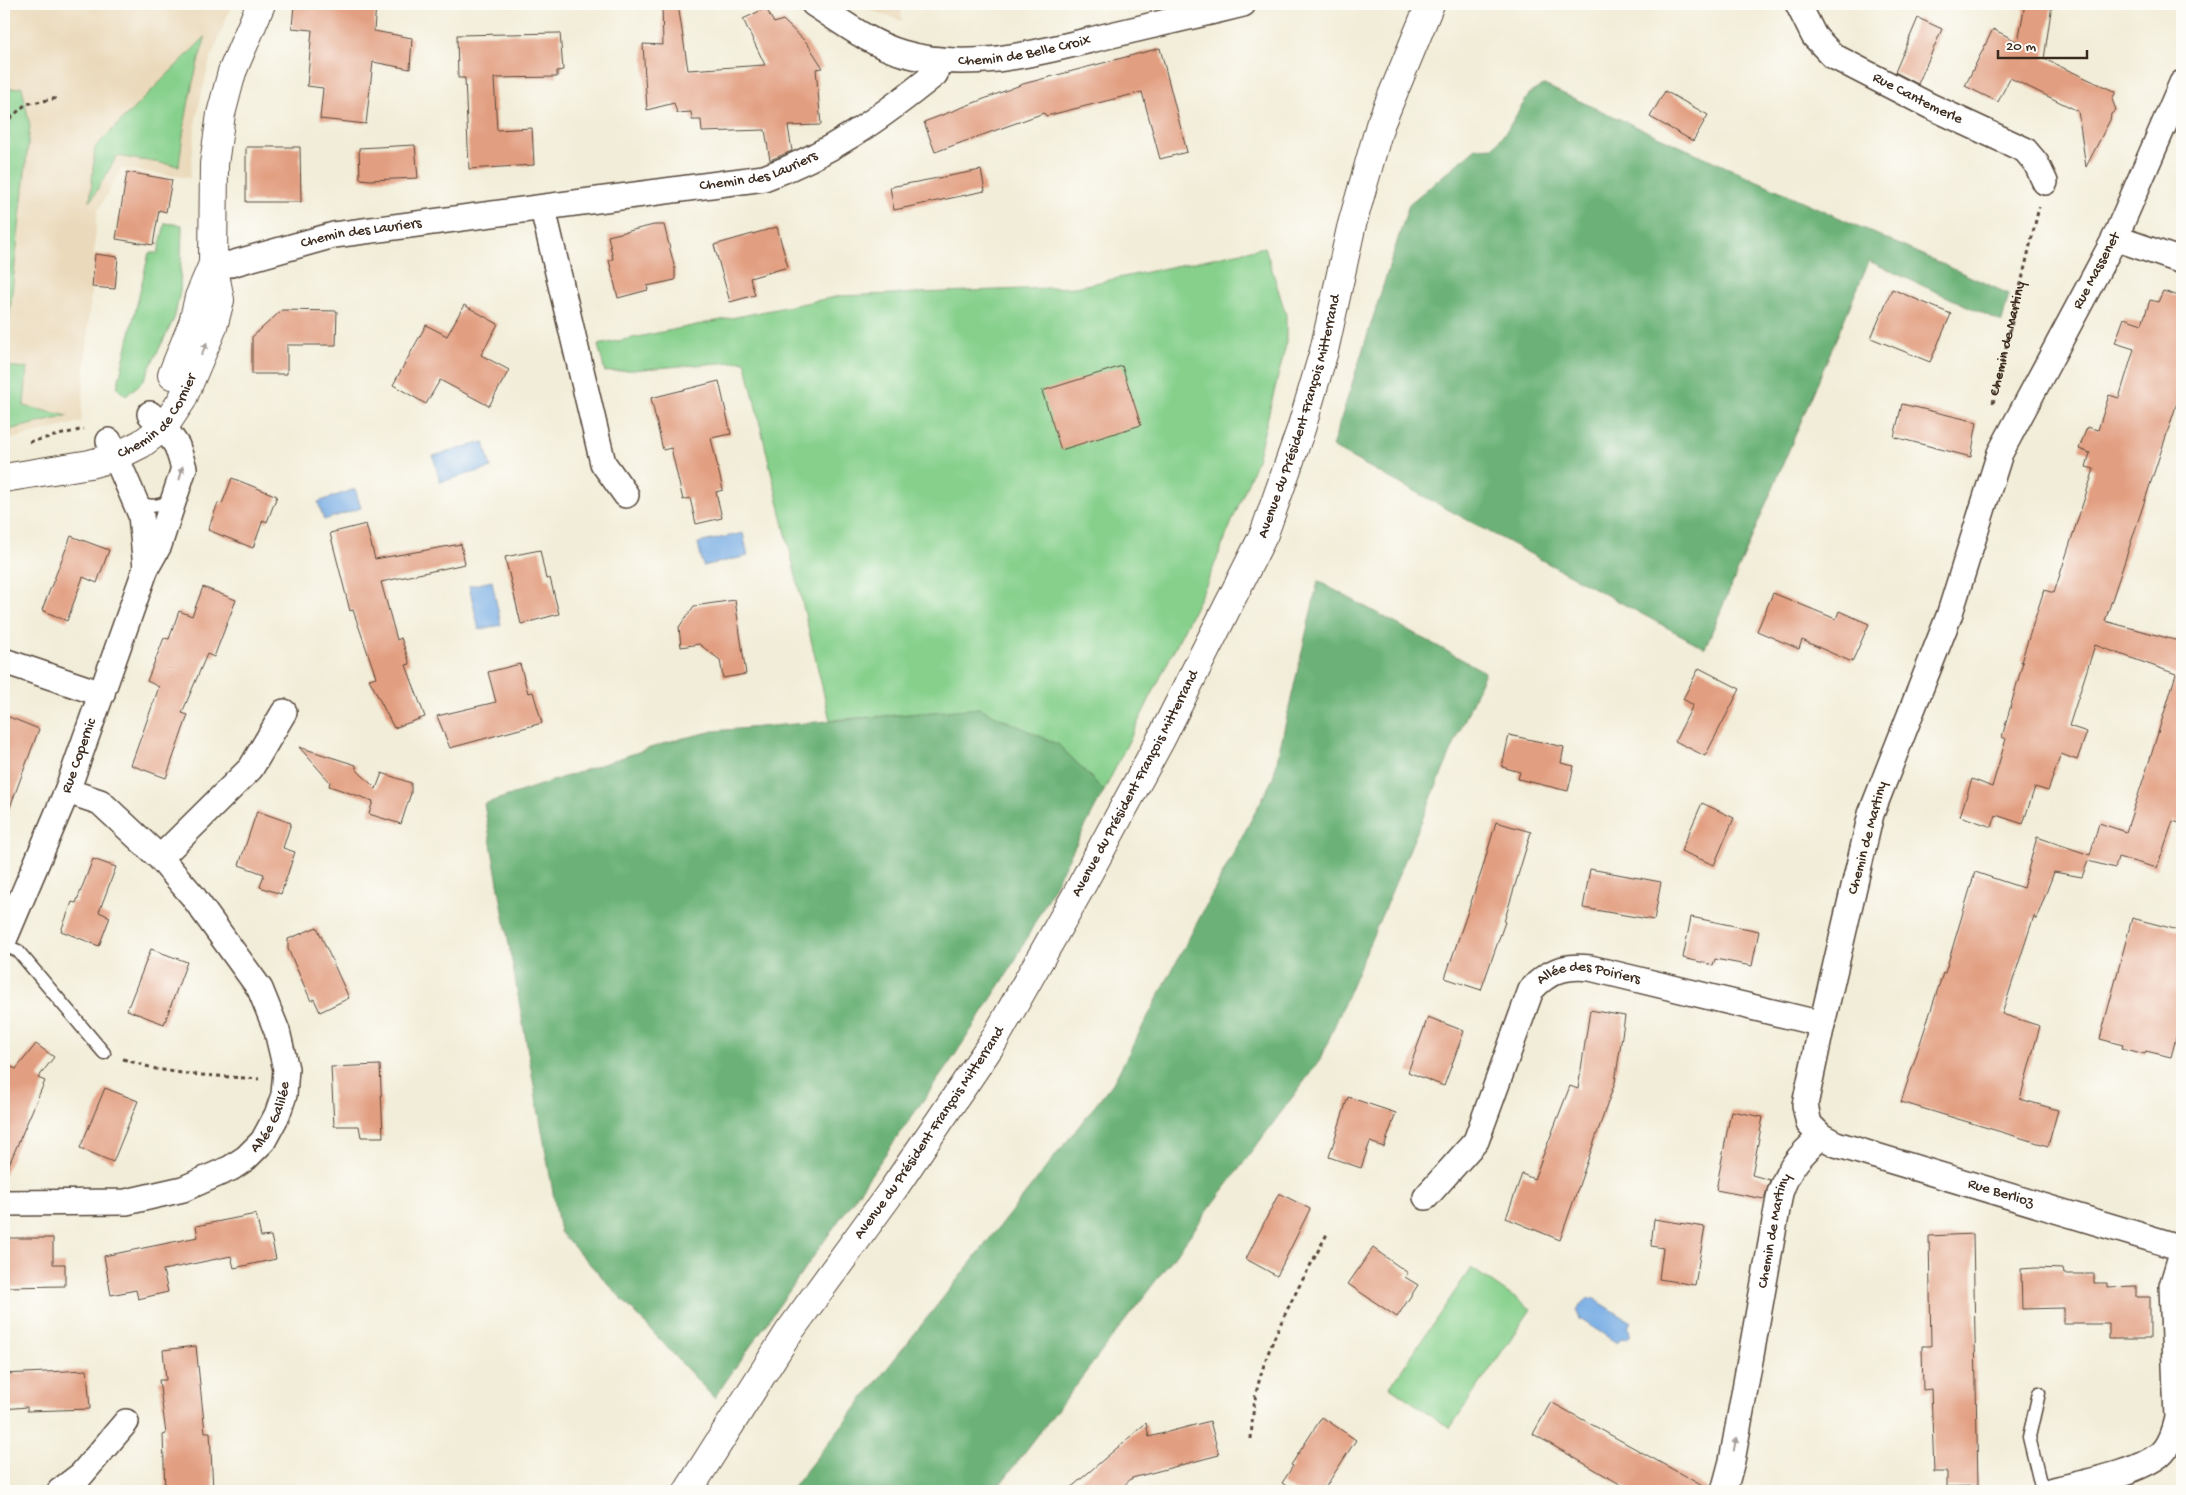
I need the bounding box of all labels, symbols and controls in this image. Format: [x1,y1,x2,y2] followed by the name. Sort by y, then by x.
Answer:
[1998,28,2087,60] scale bar
[958,31,1093,70] street label: Chemin de Belle Croix
[2006,38,2036,56] text: 20 m
[1869,69,1966,129] street label: Rue Cantemerle
[698,147,821,195] street label: Chemin des Lauriers
[299,214,423,253] street label: Chemin des Lauriers
[2069,228,2126,313] street label: Rue Massenet
[1986,279,2030,398] street label: Chemin de Martiny
[1254,292,1345,541] street label: Avenue du Président François Mitterrand
[200,341,208,356] one-way arrow
[115,370,202,463] street label: Chemin de Cornier
[177,466,185,481] one-way arrow
[1068,666,1203,900] street label: Avenue du Président François Mitterrand
[58,715,101,796] street label: Rue Copernic
[1844,779,1892,897] street label: Chemin de Martiny
[1533,958,1643,989] street label: Allée des Poiriers
[850,1023,1009,1243] street label: Avenue du Président François Mitterrand
[247,1081,294,1157] street label: Allée Galilée
[1754,1170,1796,1290] street label: Chemin de Martiny
[1966,1175,2036,1212] street label: Rue Berlioz
[1731,1435,1739,1451] one-way arrow

